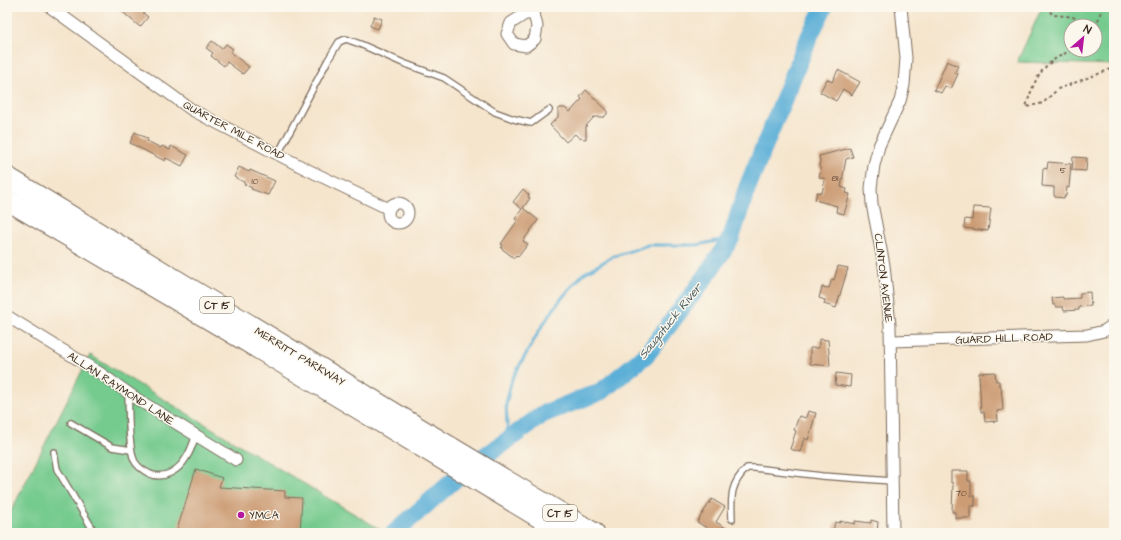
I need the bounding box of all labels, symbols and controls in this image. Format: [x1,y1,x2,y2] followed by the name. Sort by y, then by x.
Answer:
[1063,18,1103,58] north arrow
[1081,21,1094,38] text: N
[180,97,287,164] street label: QUARTER MILE ROAD
[1060,164,1067,177] house number: 5
[832,172,839,185] house number: 81
[252,175,259,188] house number: 10
[871,233,896,324] street label: CLINTON AVENUE
[635,279,708,363] water label: Saugatuck River
[200,297,234,313] road number: CT 15
[252,323,348,389] street label: MERRITT PARKWAY
[955,329,1053,348] street label: GUARD HILL ROAD
[64,348,177,429] street label: ALLAN RAYMOND LANE
[955,487,967,500] house number: 70
[543,505,577,521] road number: CT 15
[249,508,279,523] place label: YMCA
[236,510,246,520] marker: YMCA

